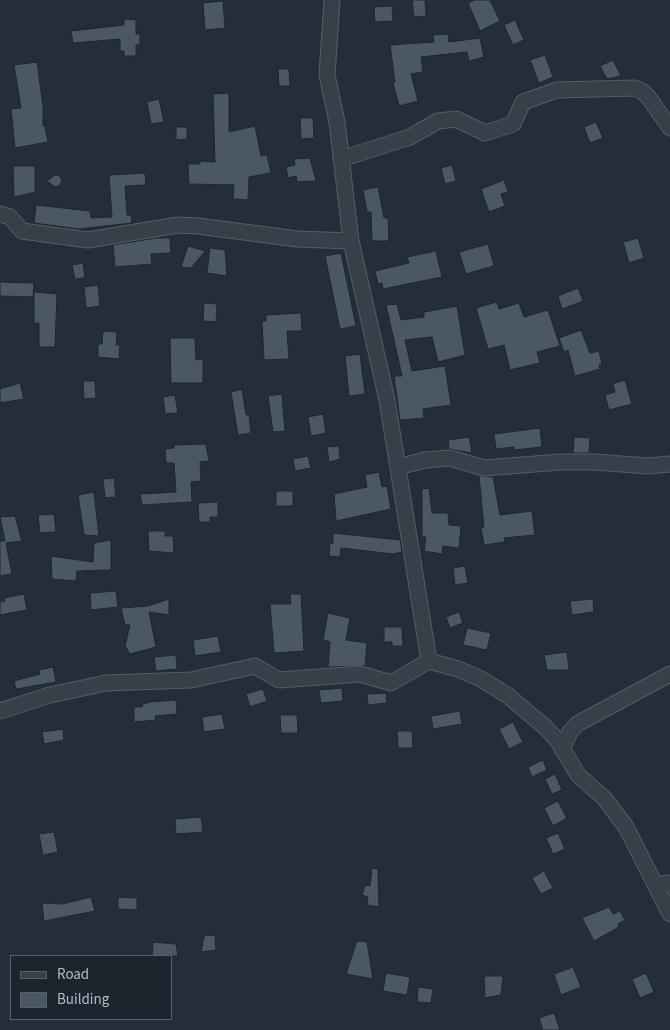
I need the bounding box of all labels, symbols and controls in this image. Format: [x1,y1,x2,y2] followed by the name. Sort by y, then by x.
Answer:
[10,955,172,1020] legend
[57,964,89,985] text: Road
[57,989,109,1010] text: Building

